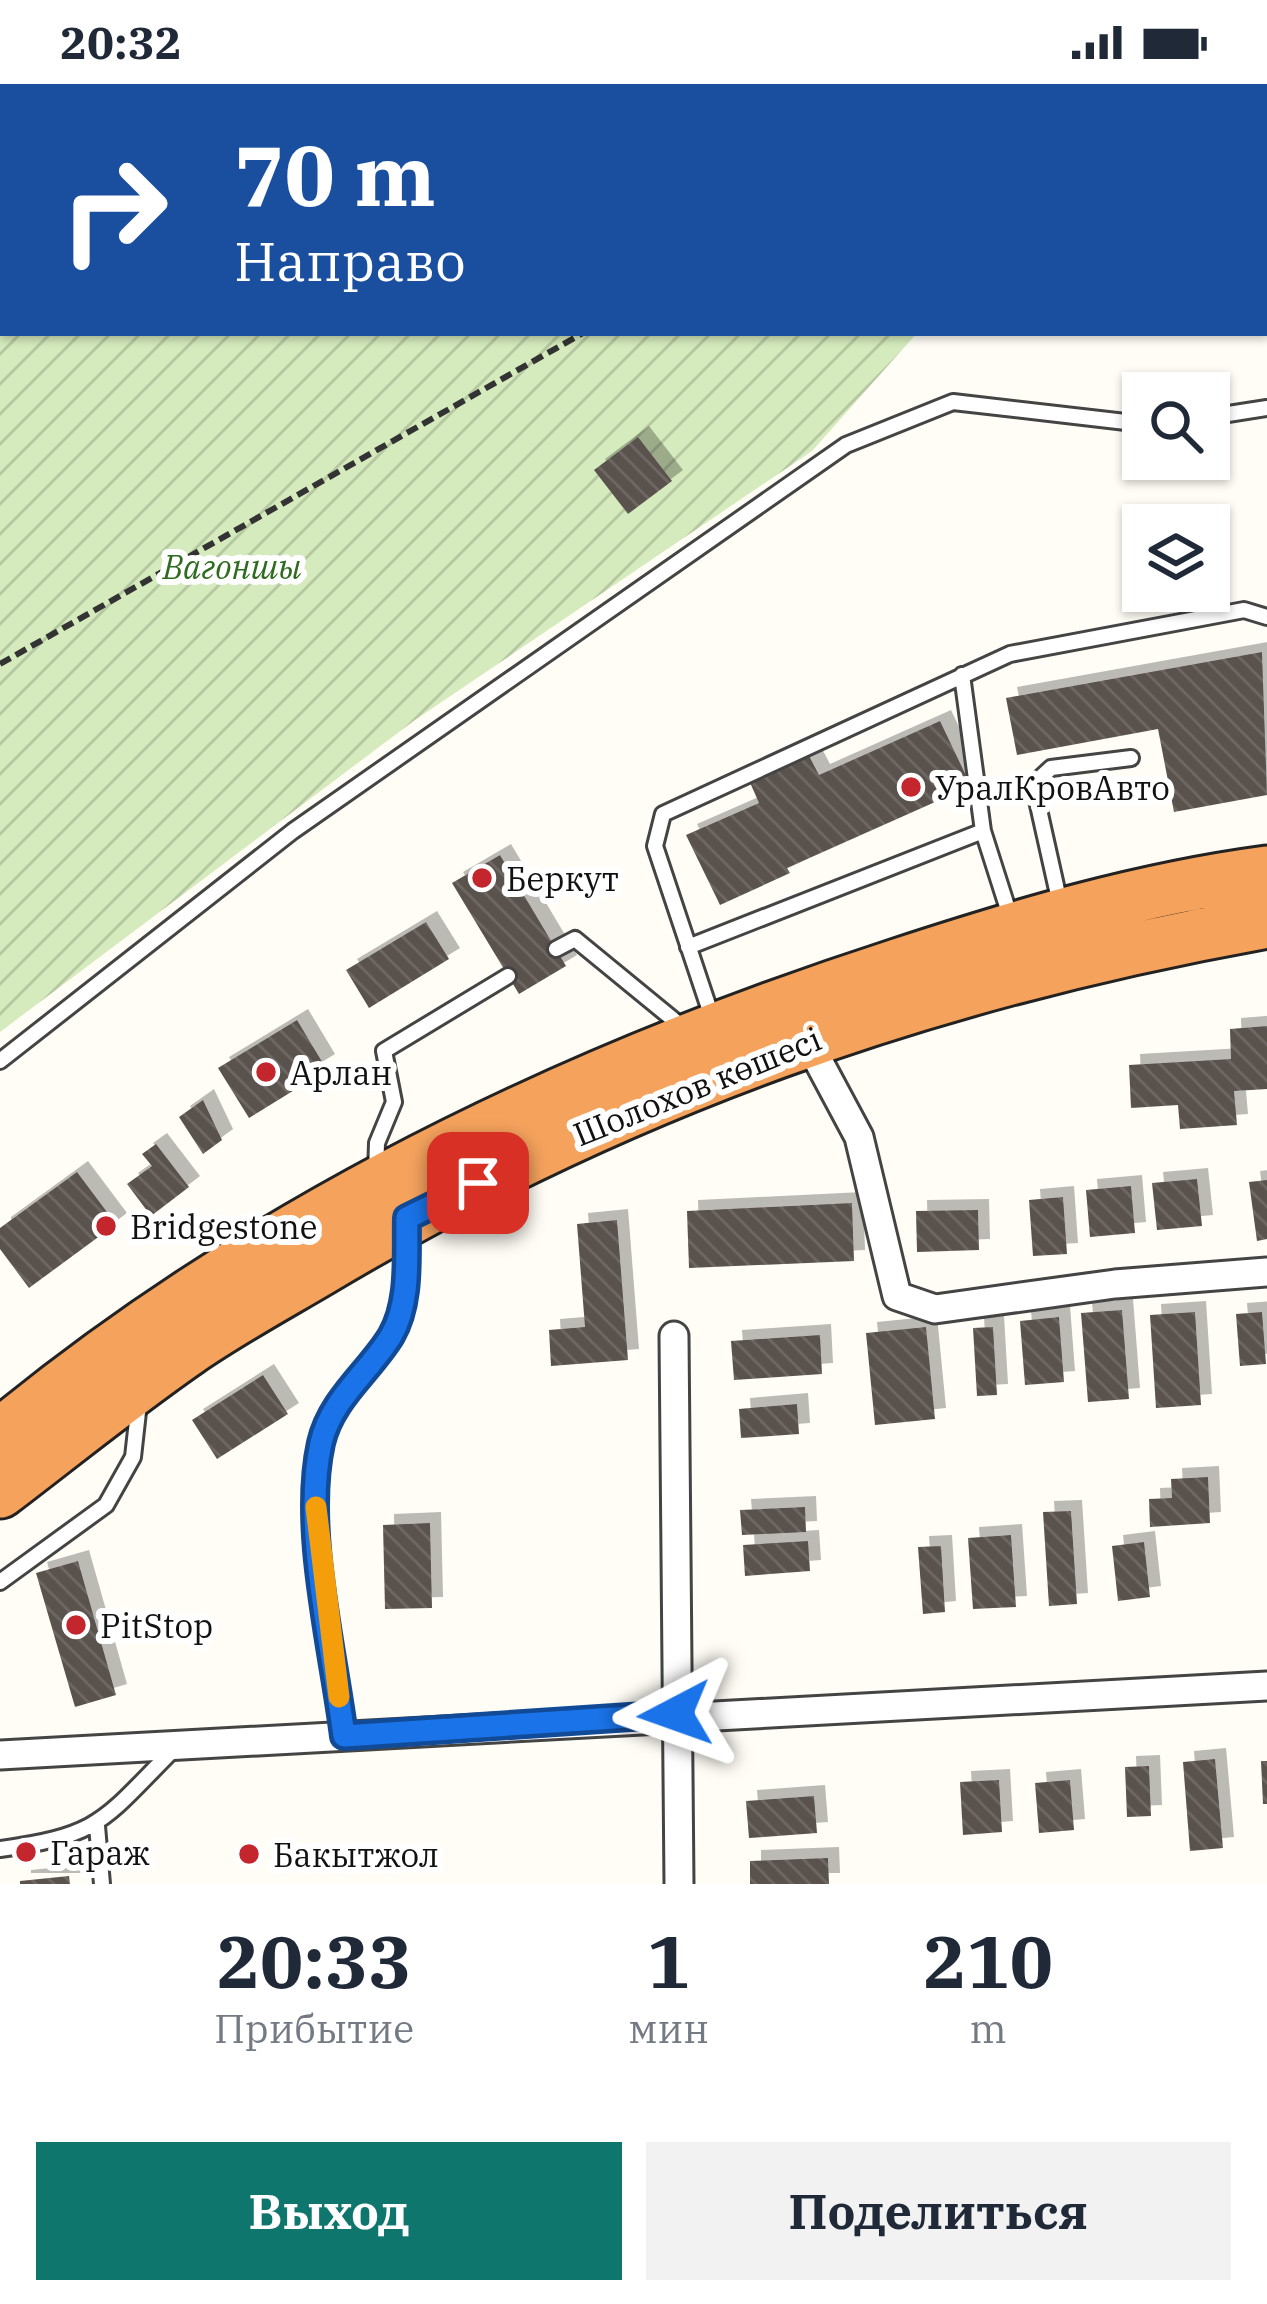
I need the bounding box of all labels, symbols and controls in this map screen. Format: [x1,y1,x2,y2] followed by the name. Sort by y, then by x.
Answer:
[60,13,182,71] text: 20:32
[234,120,436,229] text: 70 m
[36,132,192,288] icon: right
[234,226,466,296] text: Направо
[1122,372,1230,612] map controls
[1122,372,1230,480] button: search
[1122,504,1230,612] button: layers
[162,545,301,588] park label: Вагоншы
[935,766,1170,809] place label: УралКровАвто
[898,774,924,800] marker: УралКровАвто
[506,857,619,900] place label: Беркут
[469,865,495,891] marker: Беркут
[567,1017,827,1155] street label: Шолохов көшесі
[290,1051,392,1094] place label: Арлан
[253,1059,279,1085] marker: Арлан
[427,1132,529,1234] pin
[445,1150,511,1216] icon: arrive
[130,1205,318,1248] place label: Bridgestone
[93,1213,119,1239] marker: Bridgestone
[100,1604,213,1647] place label: PitStop
[63,1612,89,1638] marker: PitStop
[612,1651,738,1777] position arrow
[50,1831,150,1874] place label: Гараж
[273,1833,439,1876] place label: Бакытжол
[13,1839,39,1865] marker: Гараж
[236,1841,262,1867] marker: Бакытжол
[217,1914,411,2008] text: 20:33
[647,1914,690,2008] text: 1
[923,1914,1053,2008] text: 210
[214,2003,414,2054] text: Прибытие
[628,2003,709,2054] text: мин
[969,2003,1007,2054] text: m
[36,2142,622,2280] button: Выход
[646,2142,1231,2280] button: Поделиться

